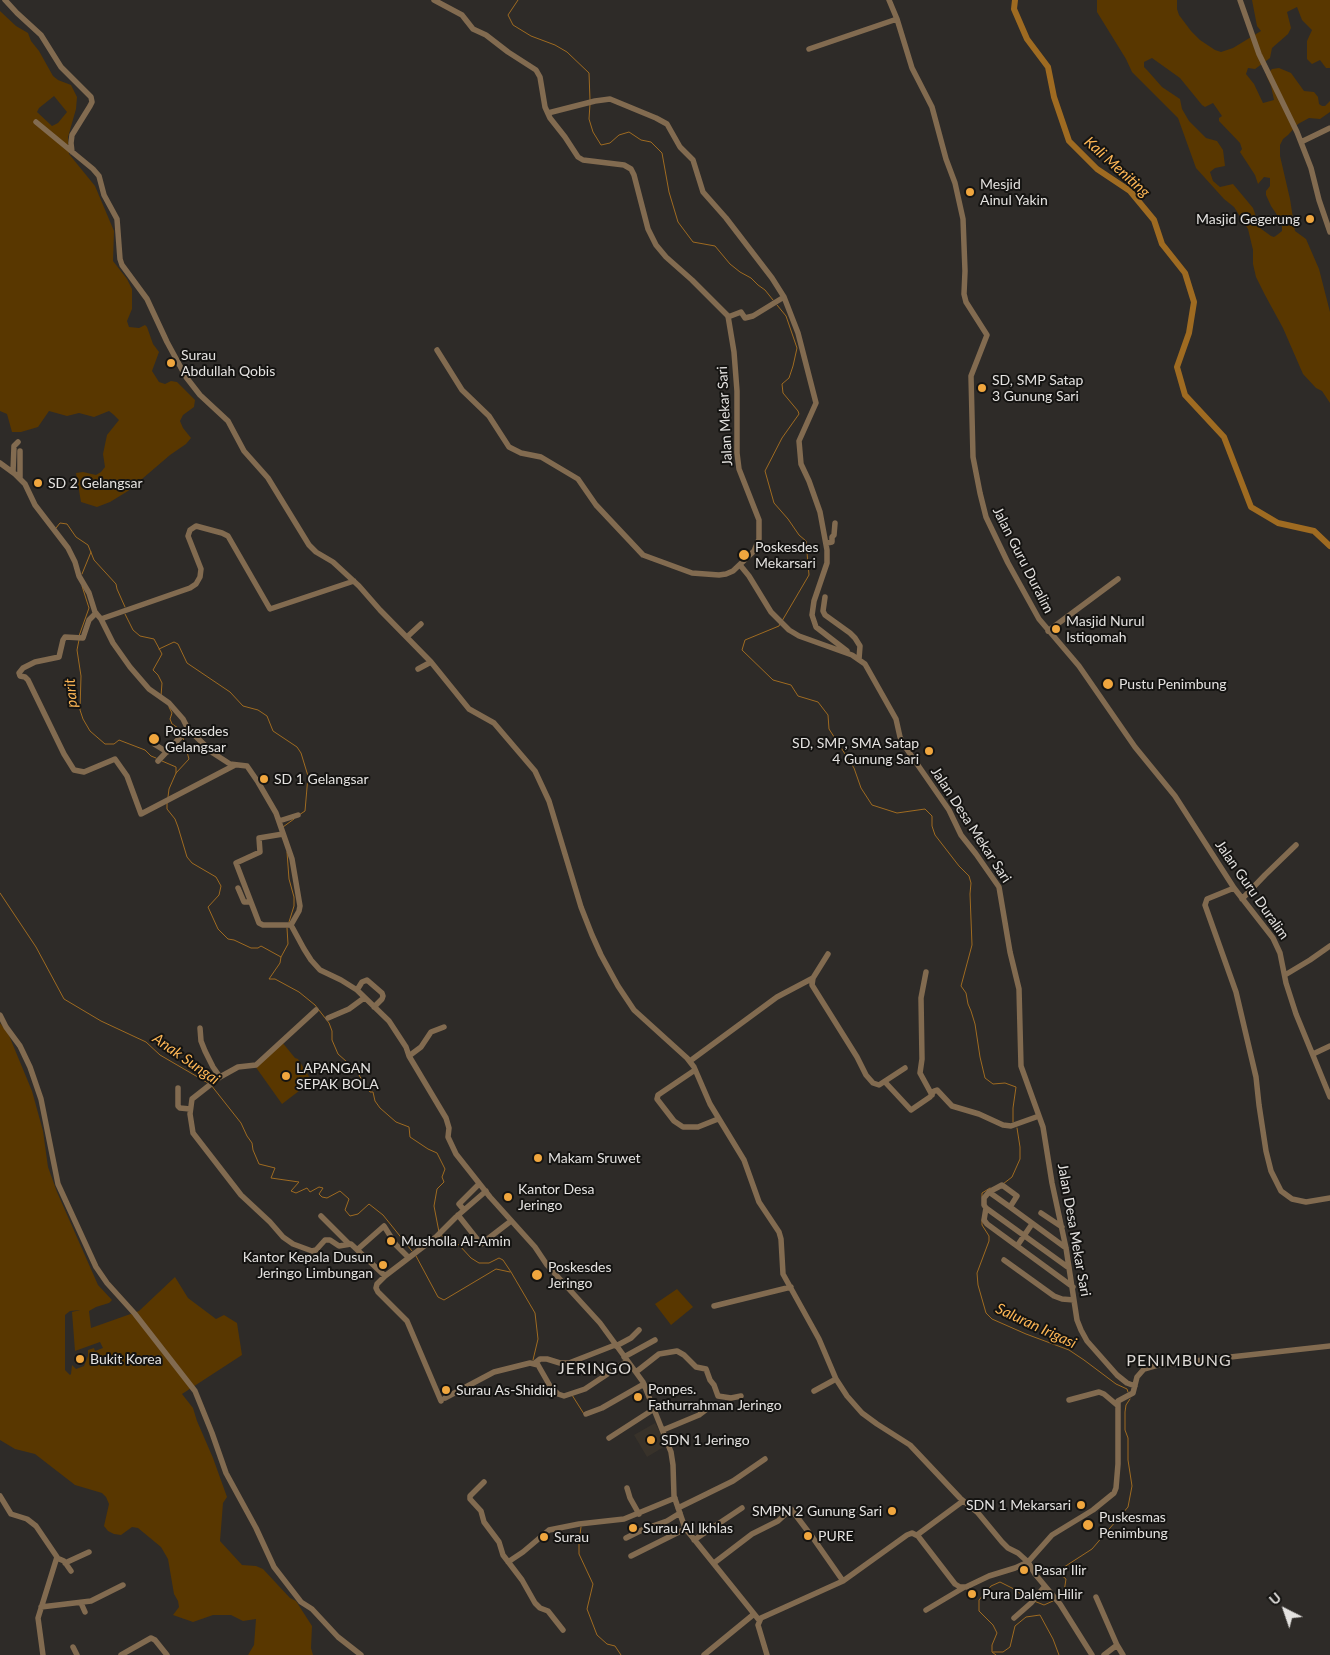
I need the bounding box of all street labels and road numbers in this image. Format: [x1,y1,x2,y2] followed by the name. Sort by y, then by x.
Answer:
[714,366,736,466] street label: Jalan Mekar Sari
[989,504,1057,616] street label: Jalan Guru Duralim
[927,764,1015,886] street label: Jalan Desa Mekar Sari
[1212,837,1292,943] street label: Jalan Guru Duralim
[1054,1162,1094,1298] street label: Jalan Desa Mekar Sari

